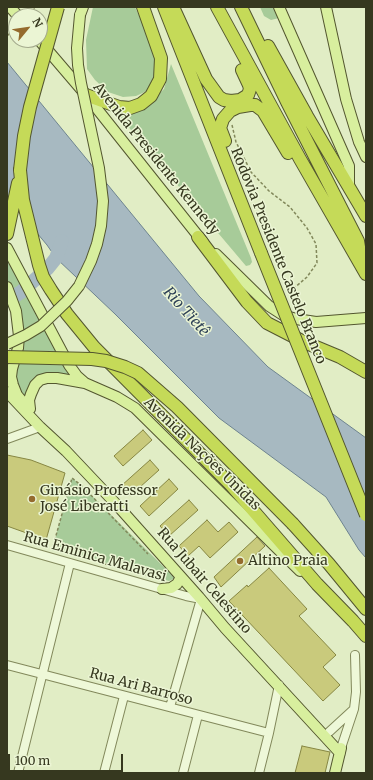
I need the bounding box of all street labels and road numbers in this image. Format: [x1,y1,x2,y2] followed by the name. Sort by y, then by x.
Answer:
[89,79,223,239] street label: Avenida Presidente Kennedy
[227,145,329,367] street label: Rodovia Presidente Castelo Branco
[140,394,264,514] street label: Avenida Nações Unidas
[153,525,255,637] street label: Rua Jubair Celestino
[22,529,168,585] street label: Rua Eminica Malavasi
[88,665,194,709] street label: Rua Ari Barroso

